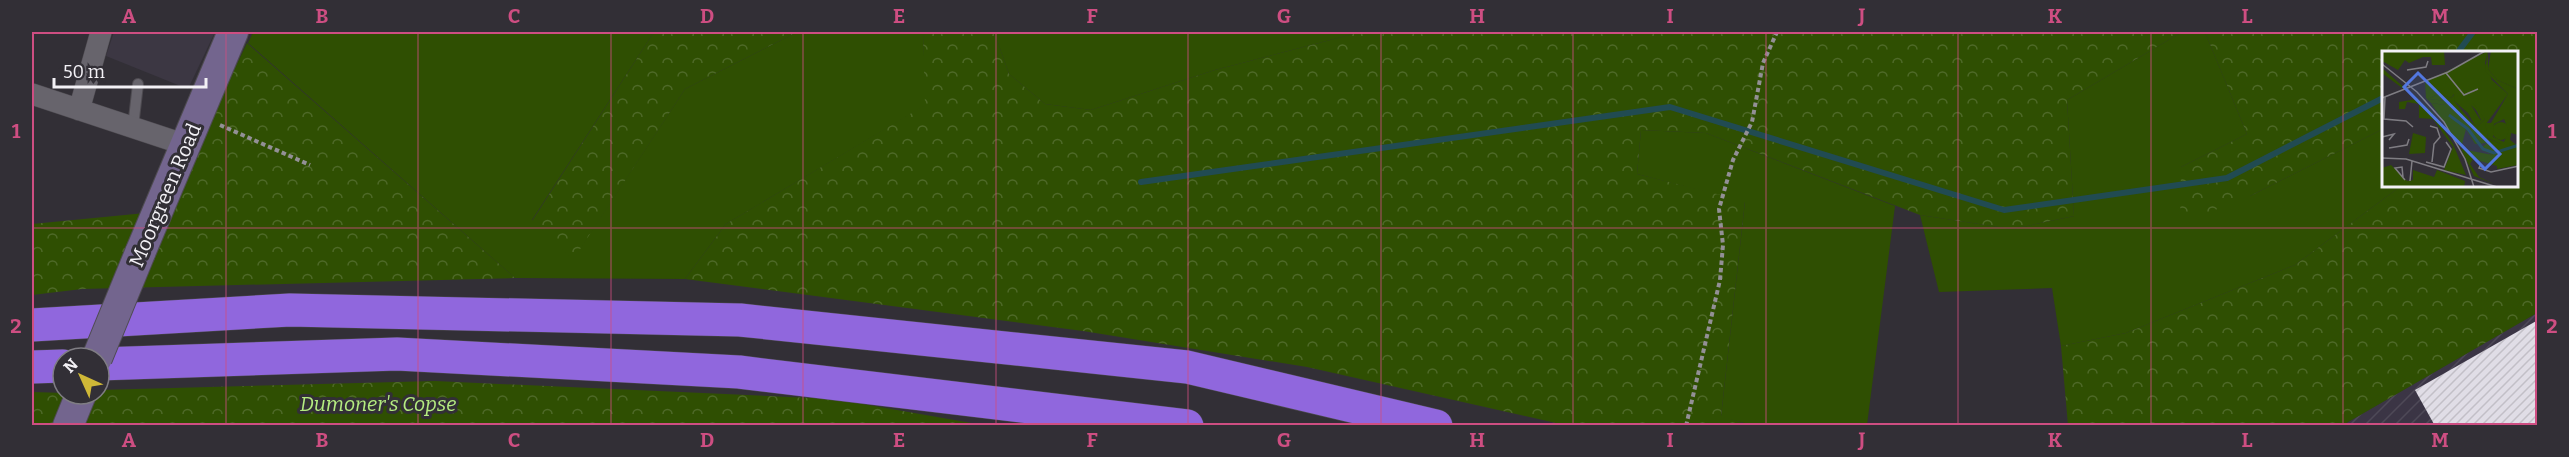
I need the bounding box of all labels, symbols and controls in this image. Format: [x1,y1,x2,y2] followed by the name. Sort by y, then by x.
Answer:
[122,4,137,28] text: A
[316,4,329,28] text: B
[508,4,520,28] text: C
[700,4,714,28] text: D
[893,4,905,28] text: E
[1086,4,1098,28] text: F
[1277,4,1291,28] text: G
[1469,4,1485,28] text: H
[1666,4,1674,28] text: I
[1858,4,1866,28] text: J
[2048,4,2063,28] text: K
[2241,4,2253,28] text: L
[2431,4,2449,28] text: M
[54,51,206,89] scale bar
[2382,51,2518,188] inset map
[63,61,105,83] text: 50 m
[12,119,21,143] text: 1
[124,119,206,270] street label: Moorgreen Road
[2548,119,2557,143] text: 1
[10,314,22,338] text: 2
[2546,314,2558,338] text: 2
[51,346,111,406] north arrow
[60,355,82,377] text: N
[300,392,456,416] park label: Dumoner's Copse
[122,428,137,452] text: A
[316,428,329,452] text: B
[508,428,520,452] text: C
[700,428,714,452] text: D
[893,428,905,452] text: E
[1086,428,1098,452] text: F
[1277,428,1291,452] text: G
[1469,428,1485,452] text: H
[1666,428,1674,452] text: I
[1858,428,1866,452] text: J
[2048,428,2063,452] text: K
[2241,428,2253,452] text: L
[2431,428,2449,452] text: M

